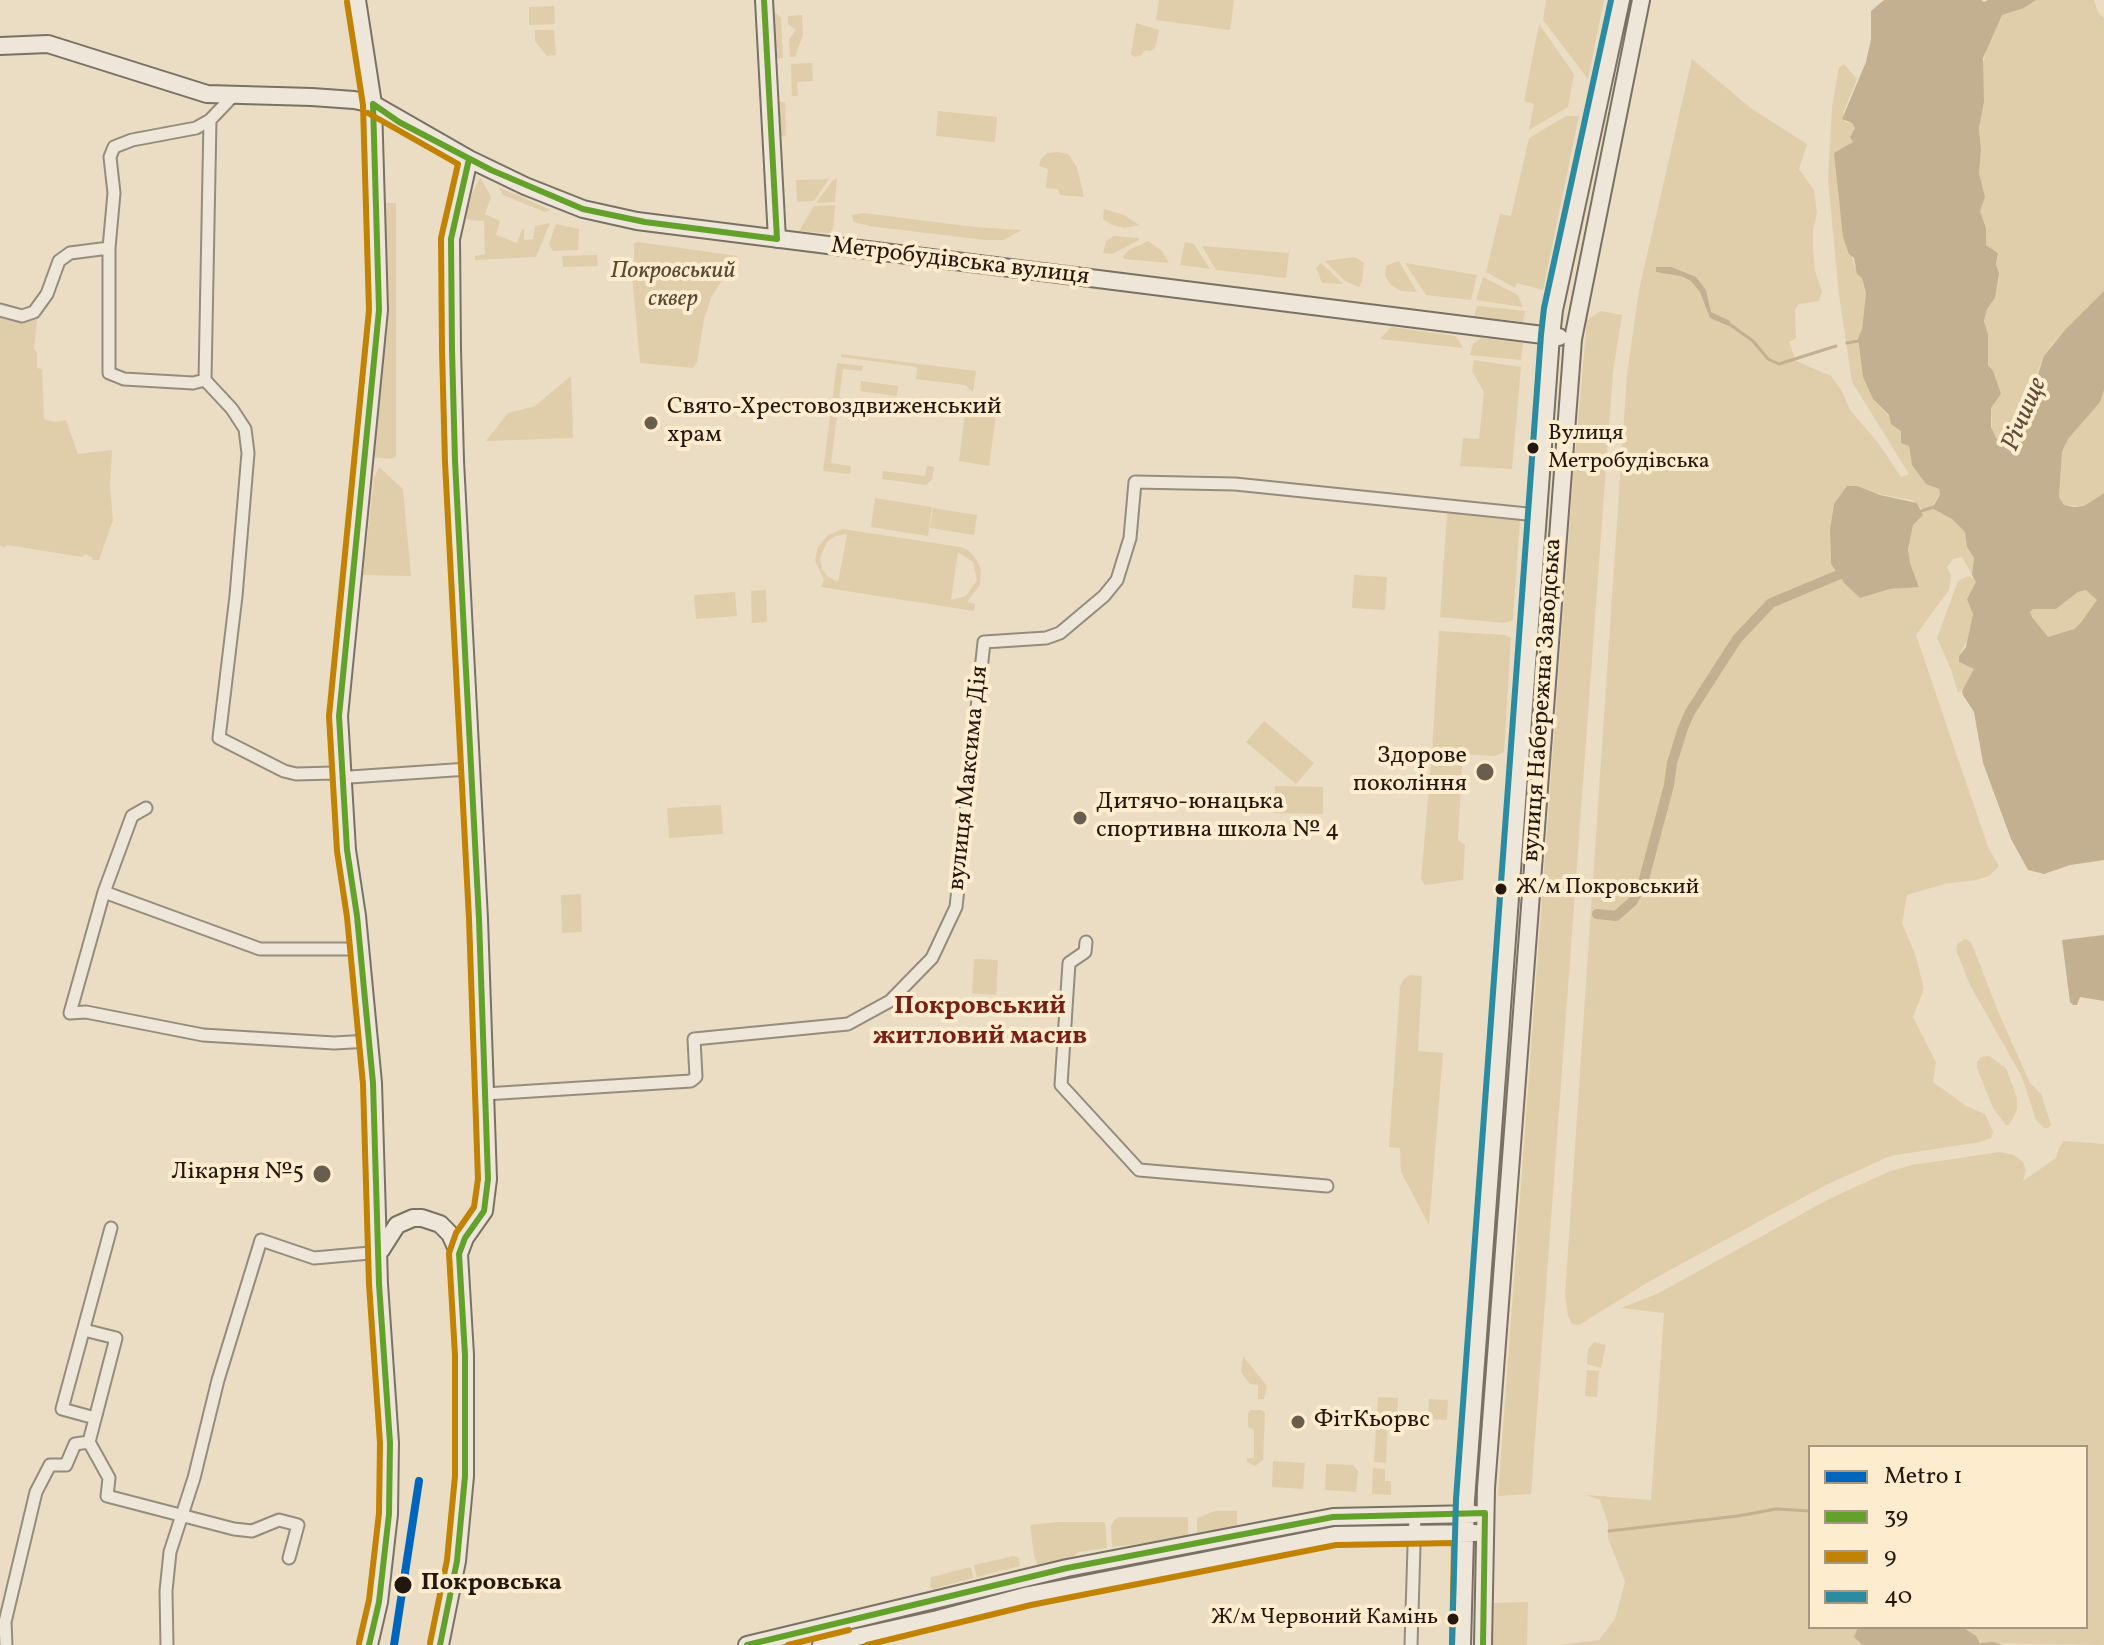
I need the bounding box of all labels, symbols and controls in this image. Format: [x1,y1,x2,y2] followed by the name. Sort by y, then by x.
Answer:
[829,233,1091,293] street label: Метробудівська вулиця
[610,259,736,315] park label: Покровський сквер
[1997,374,2055,456] water label: Річище
[667,395,1002,451] place label: Свято-Хрестовоздвиженський храм
[642,414,660,432] marker: Свято-Хрестовоздвиженський храм
[1548,422,1710,474] place label: Вулиця Метробудівська
[1525,440,1541,456] marker: Вулиця Метробудівська
[1518,537,1570,863] street label: вулиця Набережна Заводська
[944,664,996,892] street label: вулиця Максима Дія
[1353,744,1467,800] place label: Здорове покоління
[1474,761,1496,783] marker: Здорове покоління
[1096,790,1339,846] place label: Дитячо-юнацька спортивна школа № 4
[1071,809,1089,827] marker: Дитячо-юнацька спортивна школа № 4
[1516,876,1699,902] place label: Ж/м Покровський
[1493,881,1509,897] marker: Ж/м Покровський
[873,992,1087,1054] district label: Покровський житловий масив
[171,1160,304,1188] place label: Лікарня №5
[311,1163,333,1185] marker: Лікарня №5
[1314,1408,1430,1436] place label: ФiтКьорвс
[1289,1413,1307,1431] marker: ФiтКьорвс
[1808,1445,2088,1629] legend
[1884,1460,1963,1494] text: Metro 1
[1884,1500,1908,1534] text: 39
[1884,1540,1896,1574] text: 9
[421,1571,562,1599] place label: Покровська
[392,1574,414,1596] marker: Покровська
[1884,1580,1912,1614] text: 40
[1211,1606,1438,1632] place label: Ж/м Червоний Камінь
[1445,1611,1461,1627] marker: Ж/м Червоний Камінь

